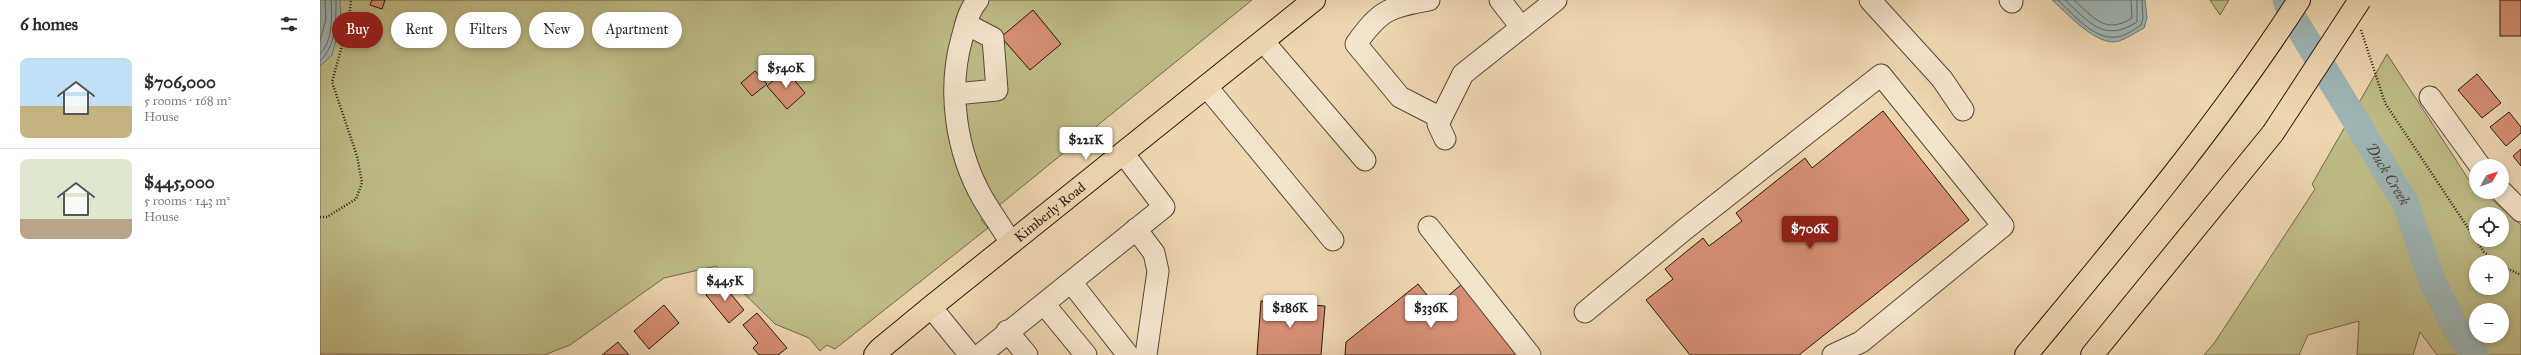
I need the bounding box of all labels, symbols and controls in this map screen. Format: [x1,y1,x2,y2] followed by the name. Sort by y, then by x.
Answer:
[332,12,383,48] chip: Buy
[391,12,447,48] chip: Rent
[455,12,521,48] chip: Filters
[529,12,584,48] chip: New
[592,12,682,48] chip: Apartment
[278,13,300,35] icon: filters
[20,14,78,35] text: 6 homes
[758,55,814,89] pin: $540K
[767,60,805,76] text: $540K
[144,72,216,93] text: $706,000
[52,74,100,122] icon: home
[144,93,231,109] text: 5 rooms · 168 m²
[144,109,179,125] text: House
[1058,127,1114,161] pin: $221K
[1069,132,1103,148] text: $221K
[2362,139,2414,209] water label: Duck Creek
[2469,159,2509,199] north arrow
[2469,159,2509,343] map controls
[144,172,215,193] text: $445,000
[52,175,100,223] icon: home
[1011,179,1089,246] street label: Kimberly Road
[144,193,230,209] text: 5 rooms · 143 m²
[2469,207,2509,247] button: locate
[144,209,179,225] text: House
[1782,216,1838,250] pin: $706K
[1791,221,1829,237] text: $706K
[2469,255,2509,295] button: +
[697,268,753,302] pin: $445K
[706,273,744,289] text: $445K
[1262,295,1318,329] pin: $186K
[1403,295,1459,329] pin: $336K
[1272,300,1308,316] text: $186K
[1414,300,1448,316] text: $336K
[2469,303,2509,343] button: −

